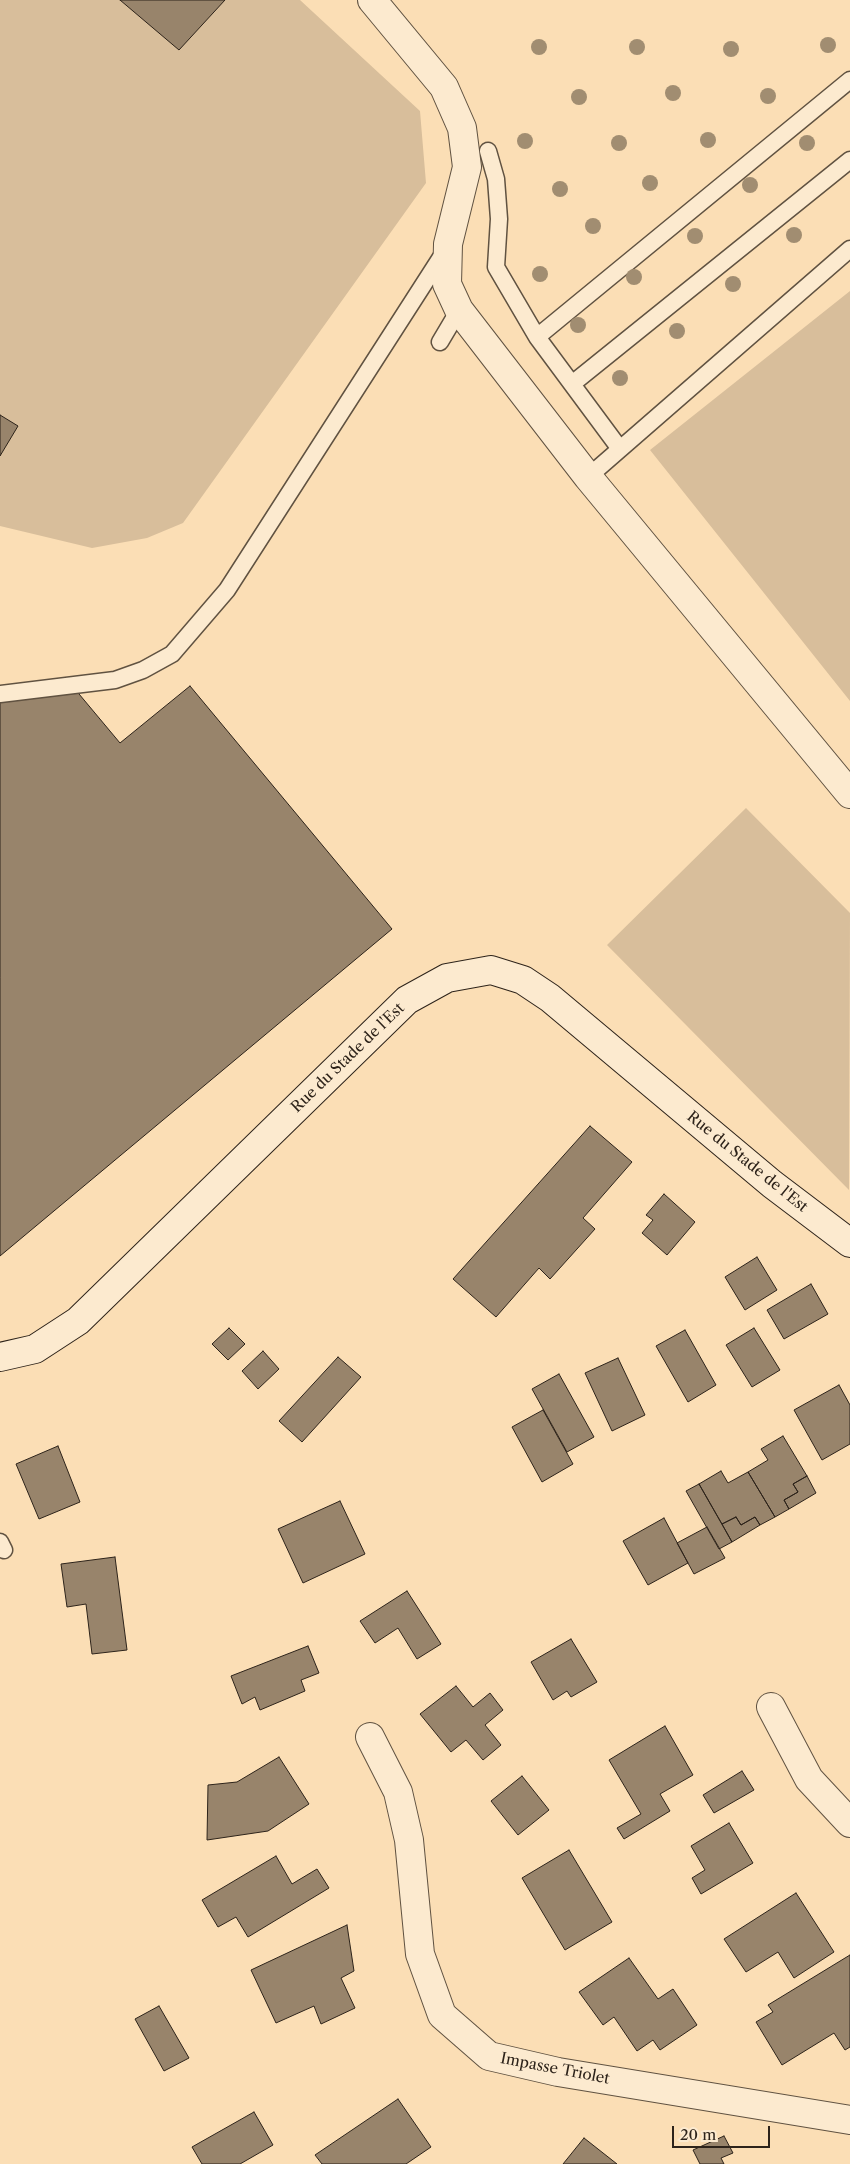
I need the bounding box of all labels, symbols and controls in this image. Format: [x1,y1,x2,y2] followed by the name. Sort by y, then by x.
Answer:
[288,999,408,1117] street label: Rue du Stade de l'Est
[683,1108,811,1216] street label: Rue du Stade de l'Est
[499,2050,611,2088] street label: Impasse Triolet
[675,2116,772,2148] scale bar
[680,2125,716,2144] text: 20 m

